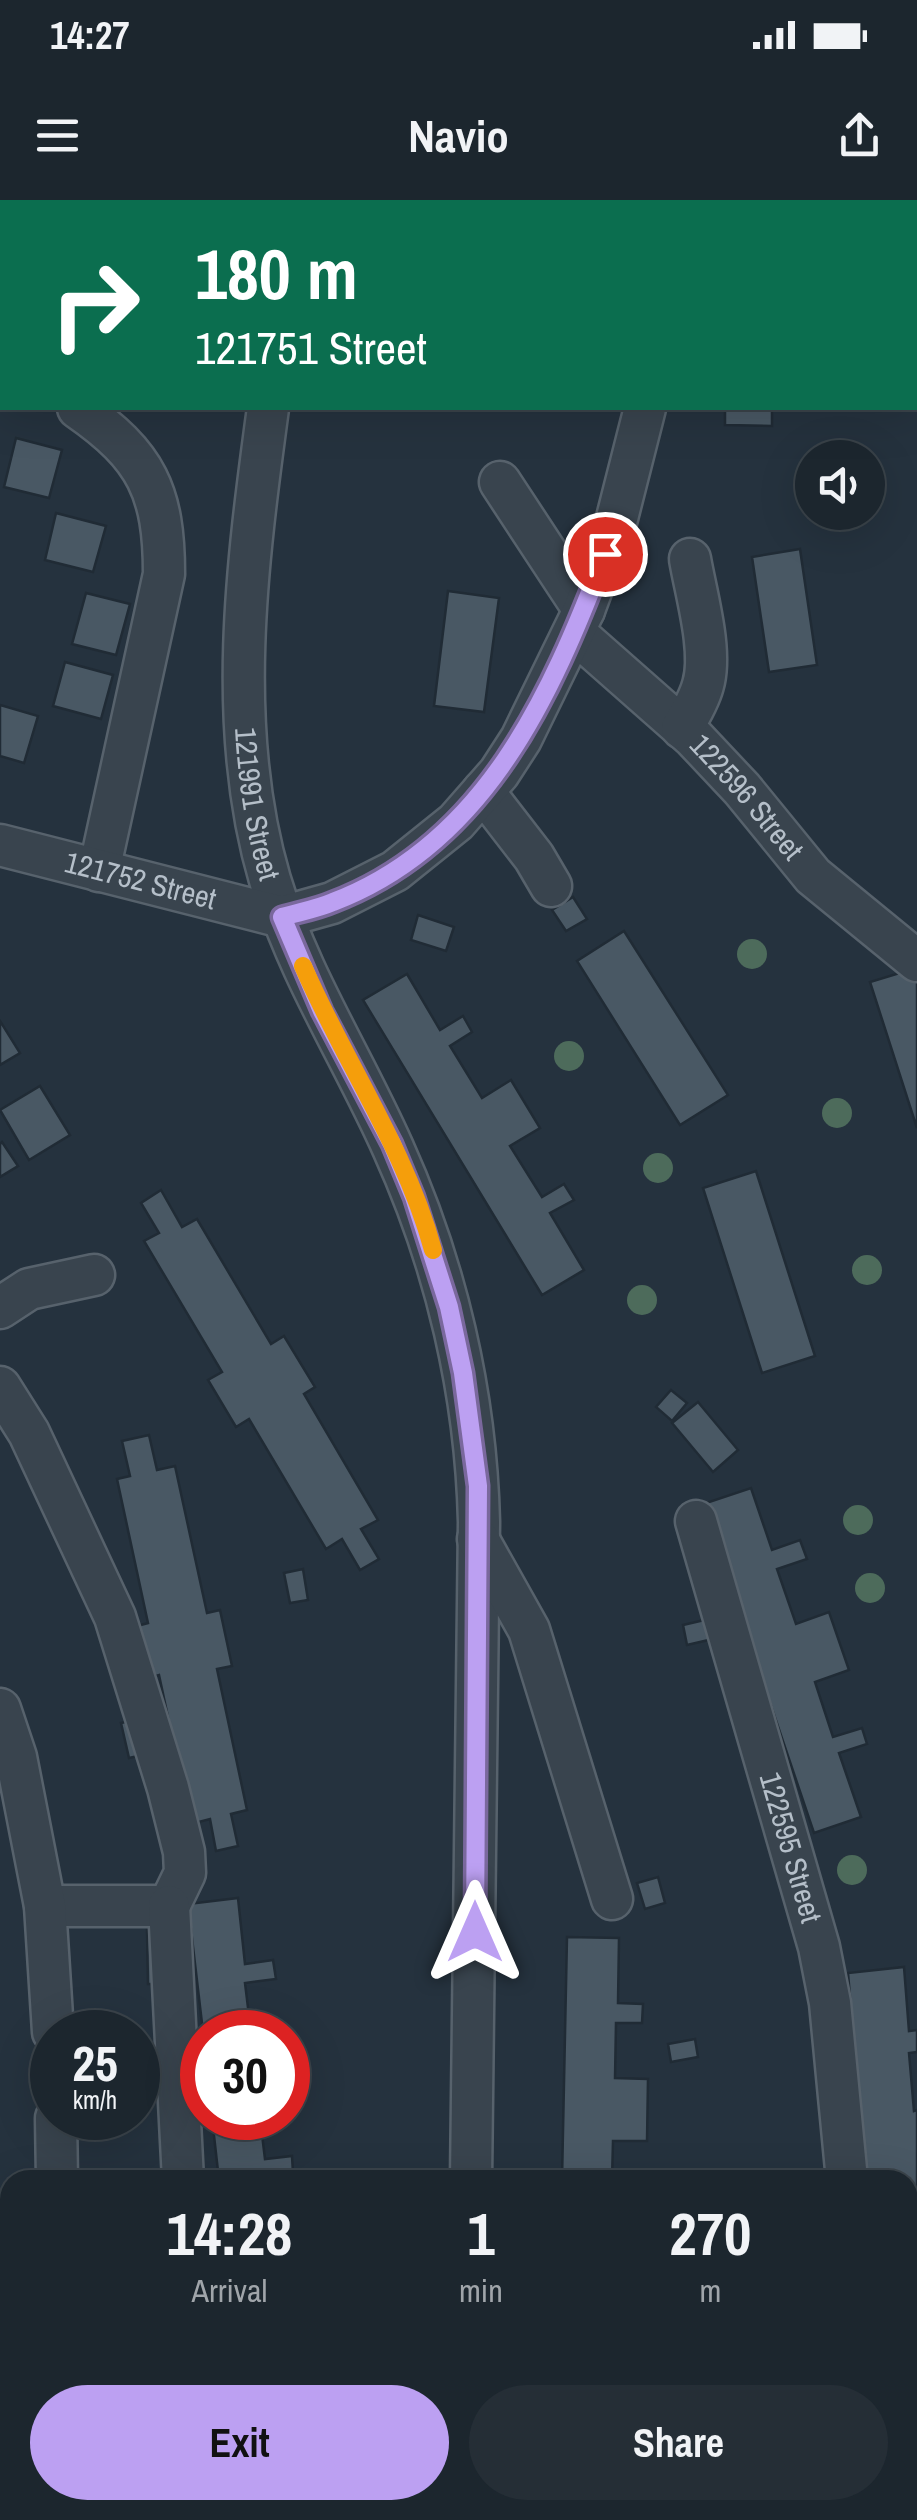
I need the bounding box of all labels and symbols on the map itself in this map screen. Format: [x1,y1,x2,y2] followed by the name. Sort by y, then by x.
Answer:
[563,512,648,597] pin
[682,725,813,868] street label: 122596 Street
[226,726,290,885] street label: 121991 Street
[61,841,221,918] street label: 121752 Street
[751,1768,832,1927] street label: 122595 Street
[423,1880,527,1984] position arrow
[180,2010,310,2140] speed limit sign: 30

